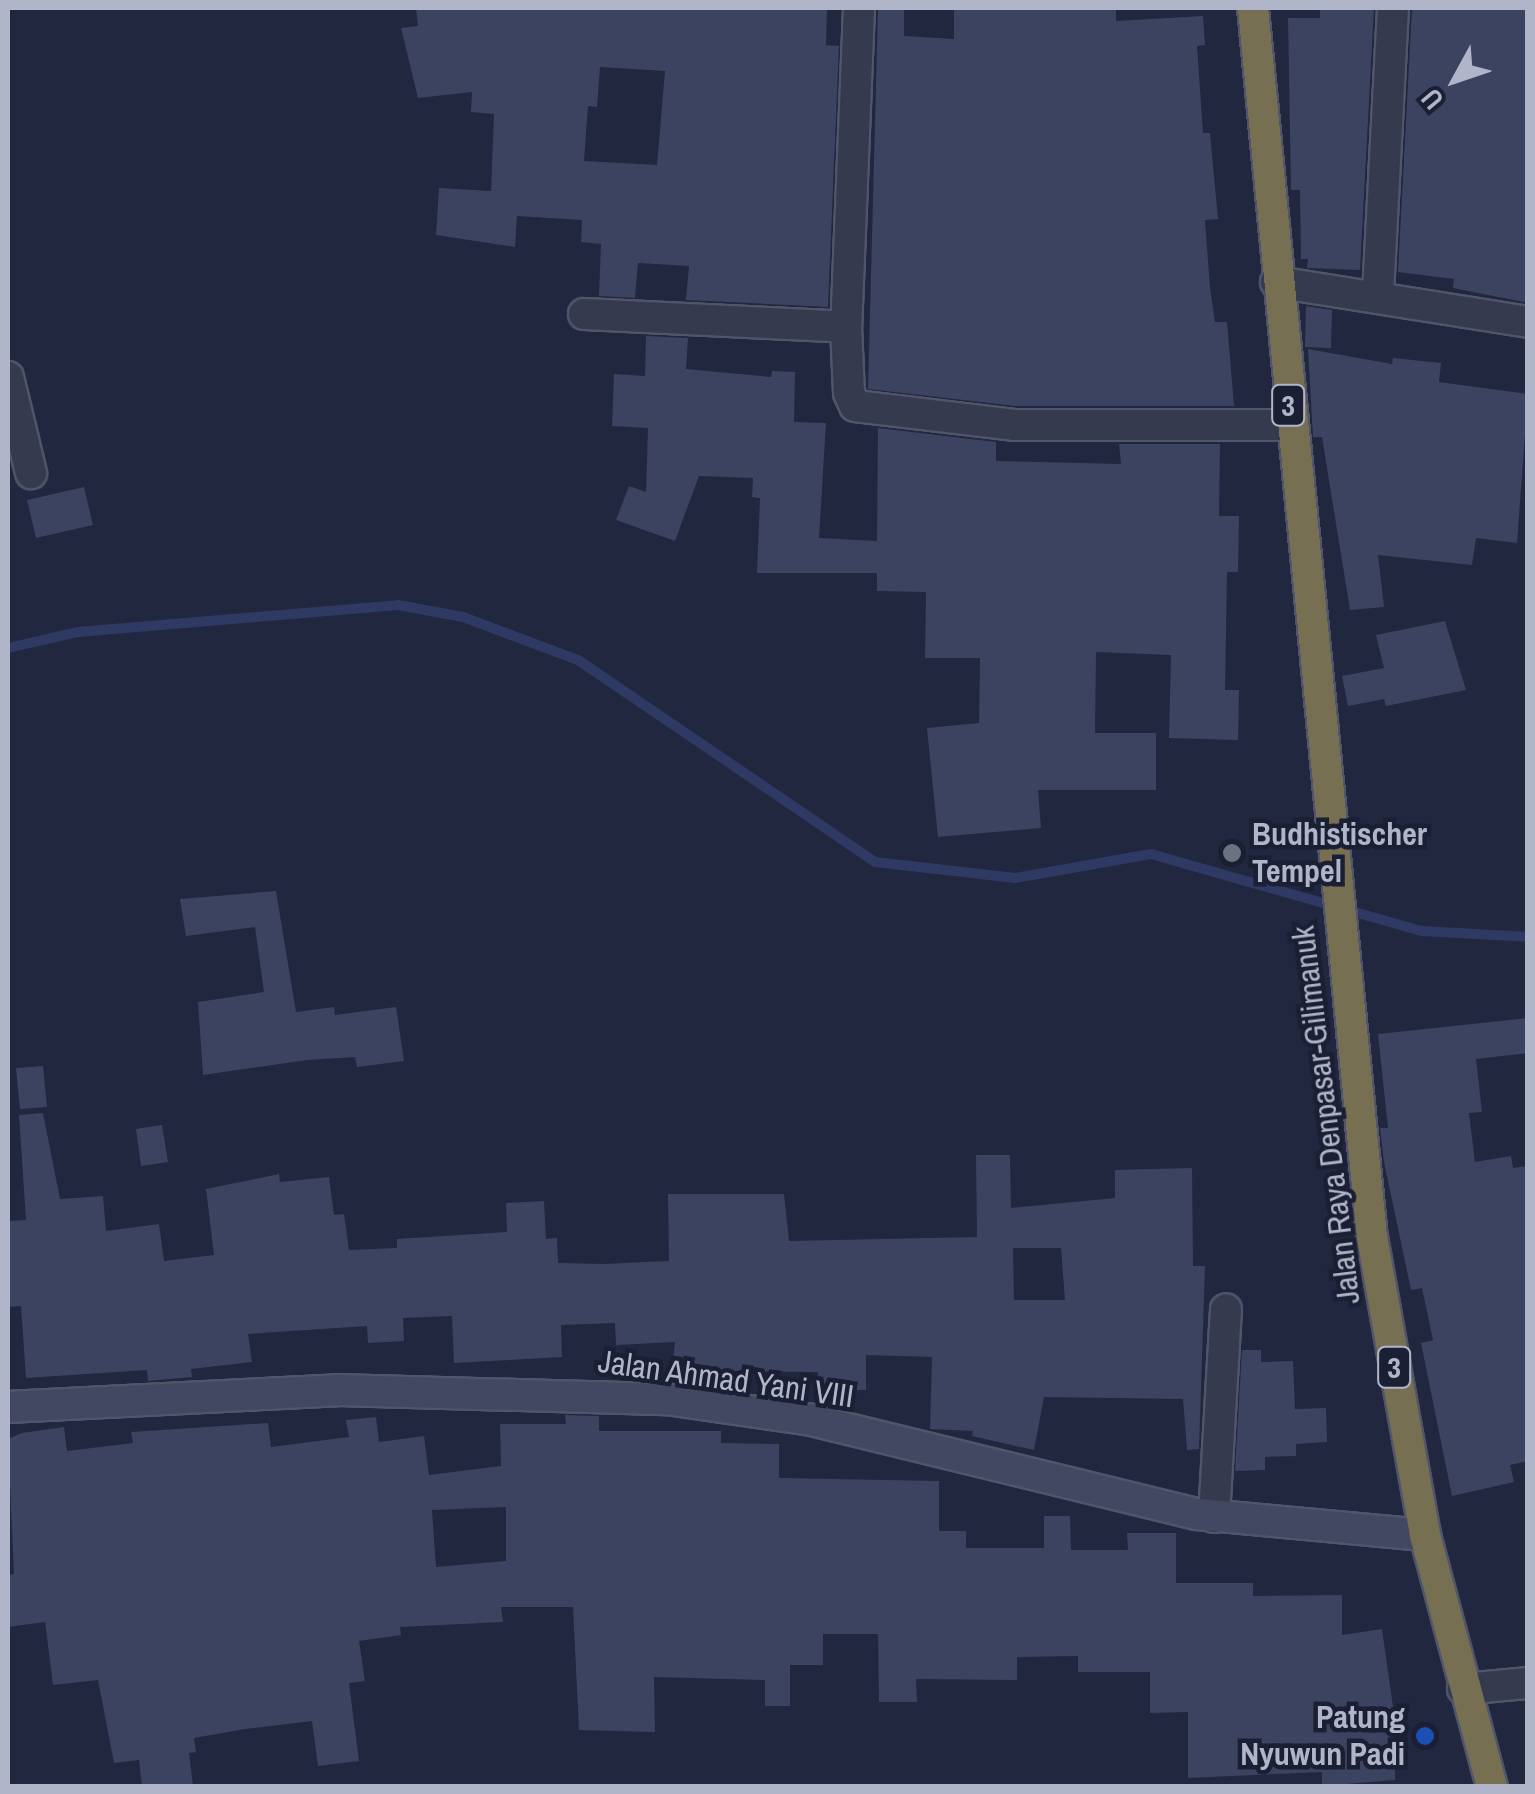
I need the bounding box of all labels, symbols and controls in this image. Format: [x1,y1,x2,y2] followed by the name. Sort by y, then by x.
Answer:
[1405,30,1505,130] north arrow
[1412,81,1452,118] text: U
[1270,380,1306,430] road number: 3
[1252,816,1427,891] place label: Budhistischer Tempel
[1221,842,1243,864] marker: Budhistischer Tempel
[1284,924,1368,1306] street label: Jalan Raya Denpasar-Gilimanuk
[595,1342,857,1416] street label: Jalan Ahmad Yani VIII
[1376,1342,1412,1392] road number: 3
[1240,1699,1405,1774] place label: Patung Nyuwun Padi
[1414,1725,1436,1747] marker: Patung Nyuwun Padi

